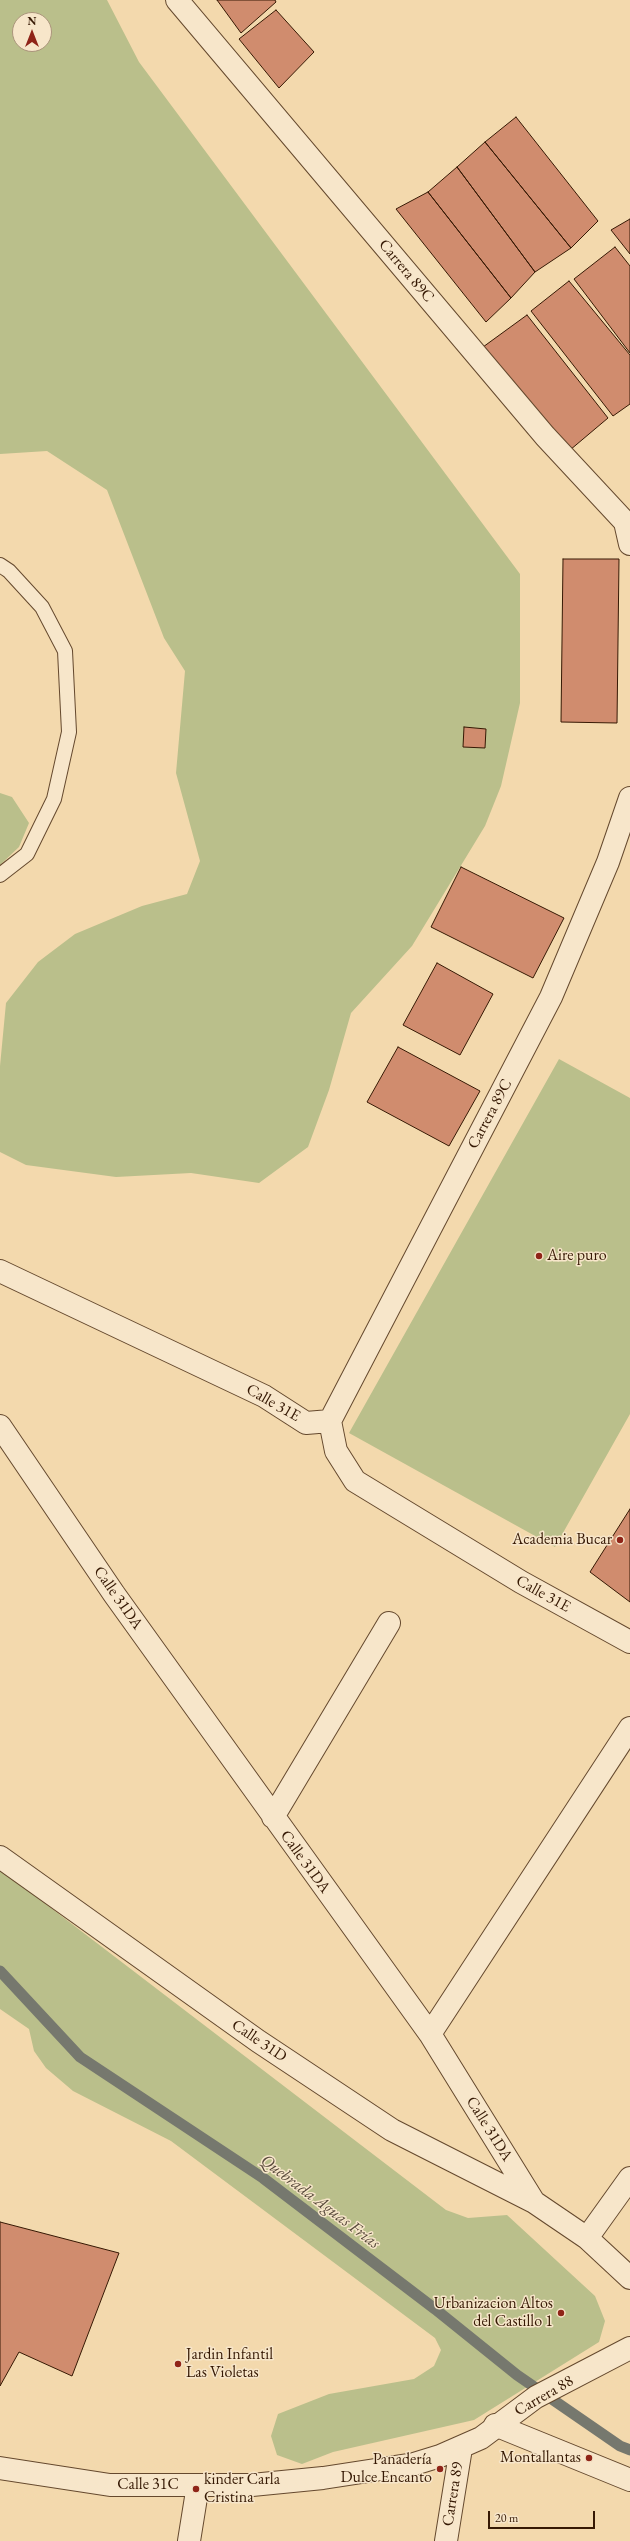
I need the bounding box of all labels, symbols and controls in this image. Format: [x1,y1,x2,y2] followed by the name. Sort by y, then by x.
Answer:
[12,12,52,52] north arrow
[28,14,36,28] text: N
[374,236,438,306] street label: Carrera 89C
[464,1076,516,1152] street label: Carrera 89C
[547,1246,607,1266] place label: Aire puro
[534,1251,544,1261] marker: Aire puro
[243,1380,303,1426] street label: Calle 31E
[512,1530,612,1550] place label: Academia Bucar
[615,1535,625,1545] marker: Academia Bucar
[89,1563,147,1633] street label: Calle 31DA
[512,1571,574,1617] street label: Calle 31E
[276,1827,334,1897] street label: Calle 31DA
[228,2016,290,2066] street label: Calle 31D
[462,2093,516,2165] street label: Calle 31DA
[256,2150,384,2254] water label: Quebrada Aguas Frías
[434,2294,553,2332] place label: Urbanizacion Altos del Castillo 1
[556,2308,566,2318] marker: Urbanizacion Altos del Castillo 1
[186,2345,273,2383] place label: Jardin Infantil Las Violetas
[173,2359,183,2369] marker: Jardin Infantil Las Violetas
[511,2371,577,2421] street label: Carrera 88
[500,2448,581,2468] place label: Montallantas
[341,2450,432,2488] place label: Panadería Dulce Encanto
[584,2453,594,2463] marker: Montallantas
[438,2460,468,2528] street label: Carrera 89
[435,2464,445,2474] marker: Panadería Dulce Encanto
[204,2470,280,2508] place label: kinder Carla Cristina
[117,2475,179,2495] street label: Calle 31C
[191,2484,201,2494] marker: kinder Carla Cristina
[490,2503,597,2529] scale bar
[495,2510,518,2526] text: 20 m

